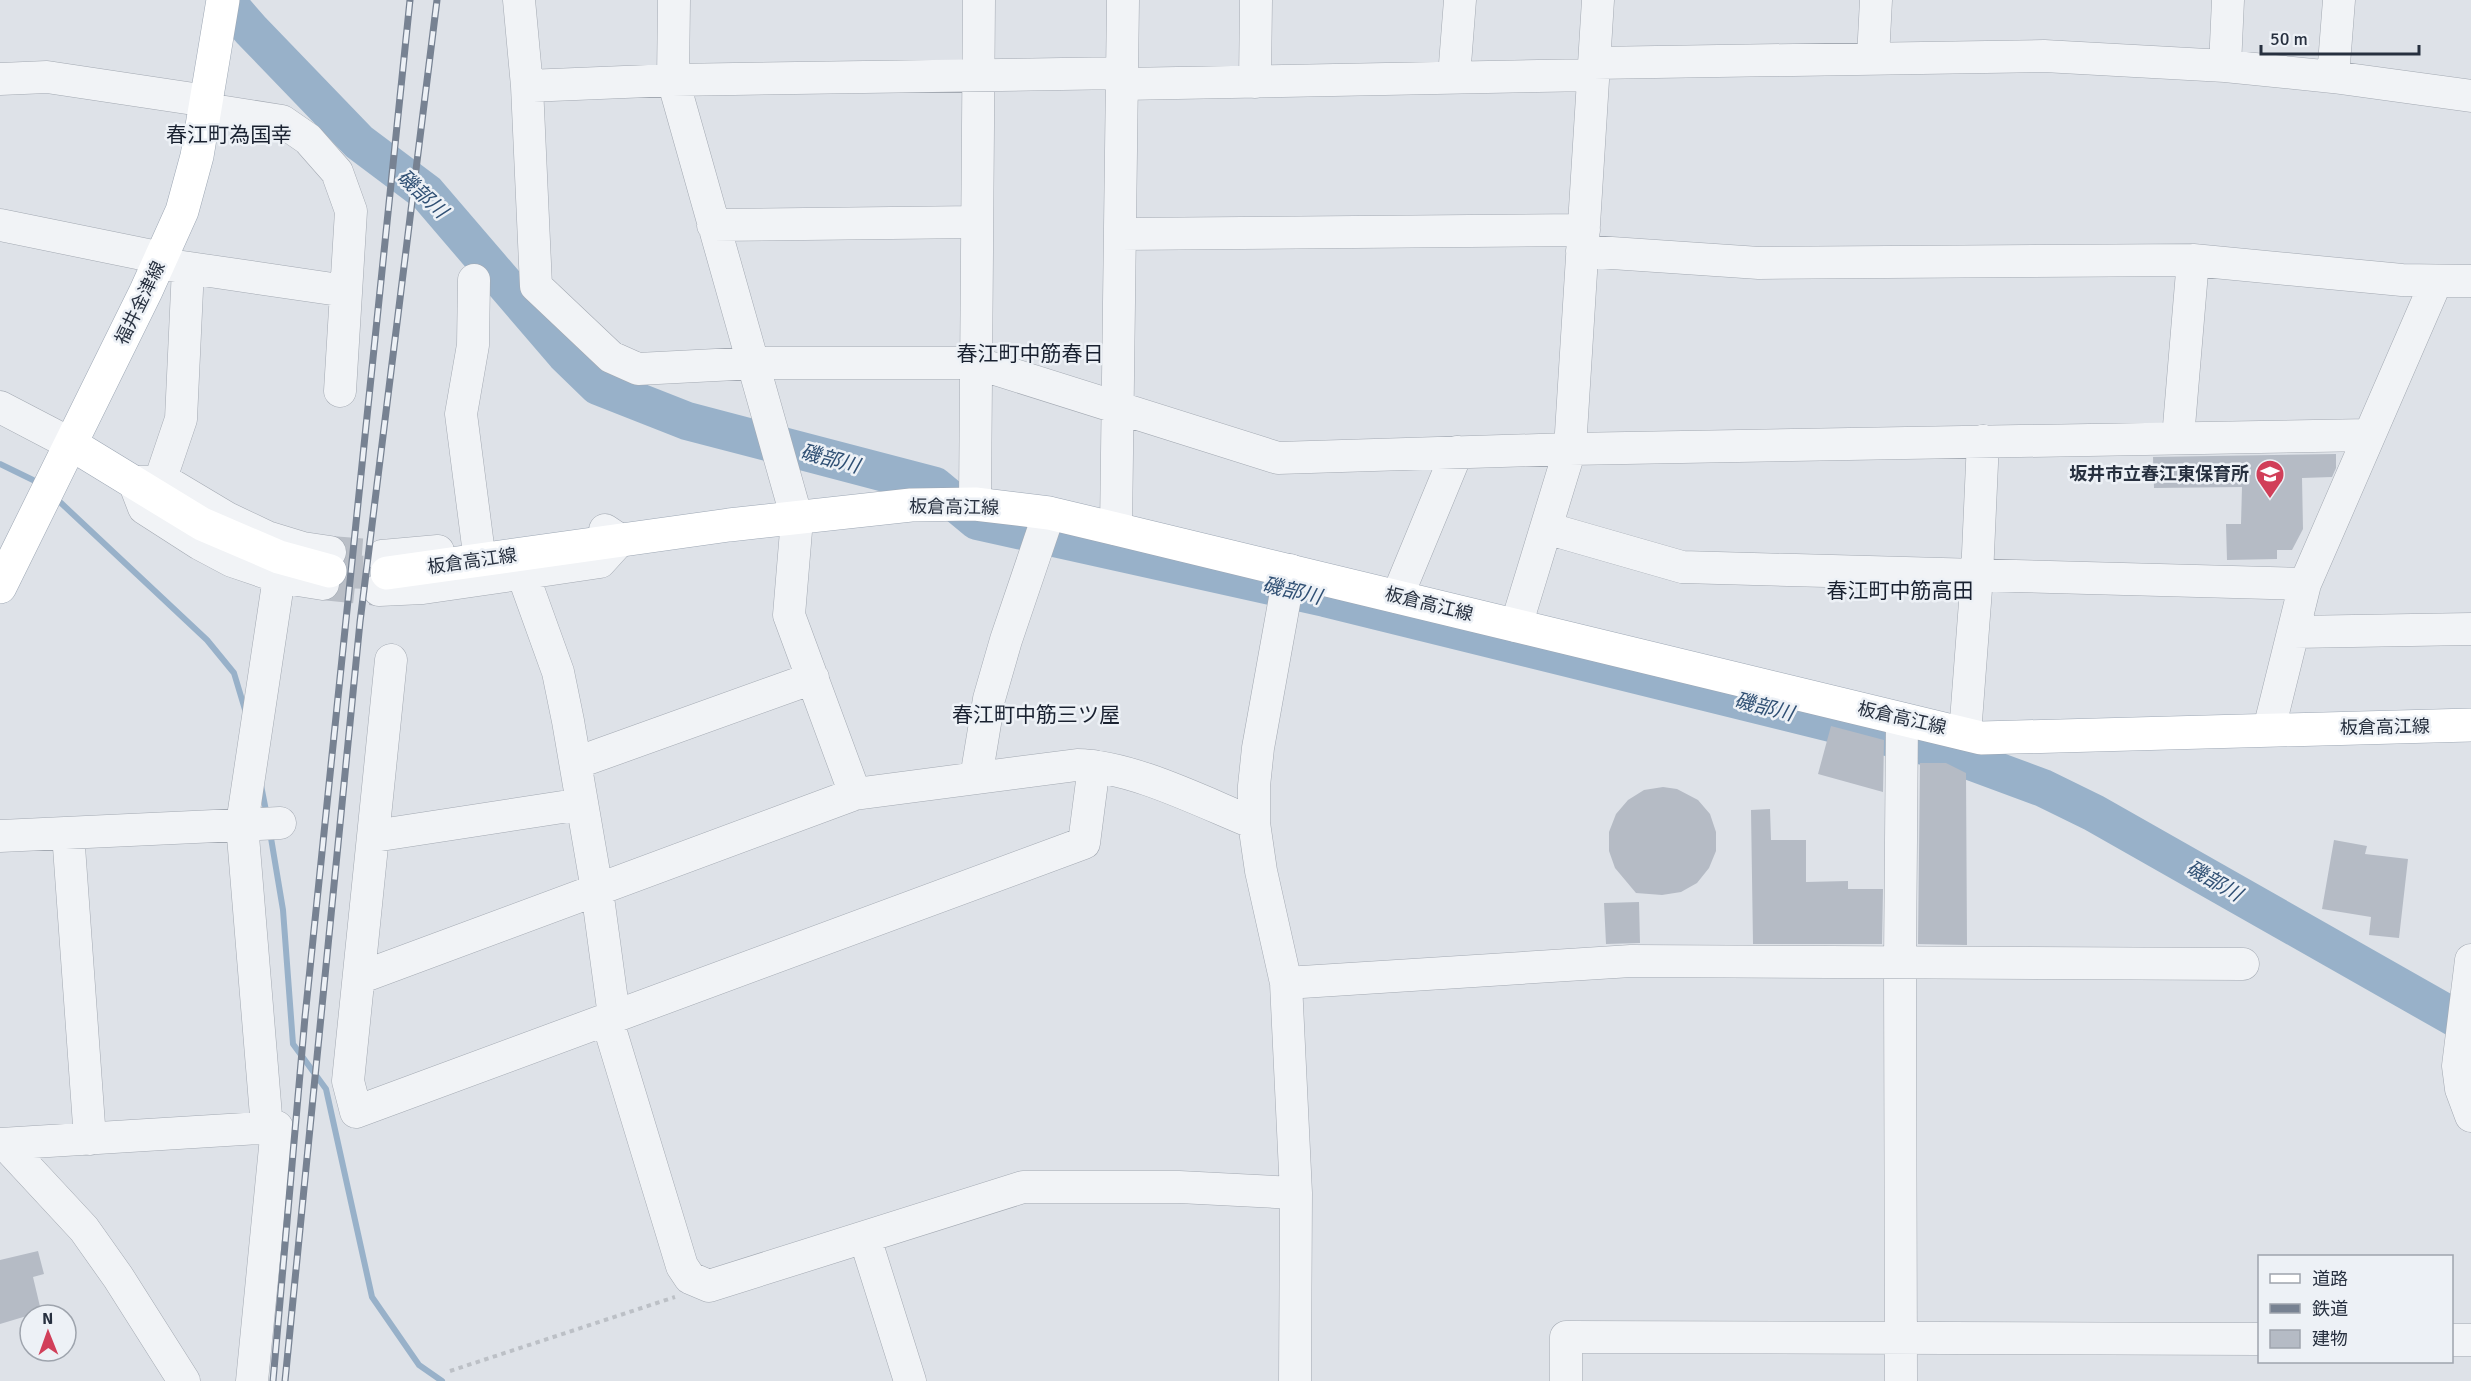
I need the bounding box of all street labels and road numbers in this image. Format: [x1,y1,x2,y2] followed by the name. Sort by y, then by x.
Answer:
[110,258,170,348] street label: 福井金津線
[909,495,999,519] street label: 板倉高江線
[426,544,518,578] street label: 板倉高江線
[1383,582,1475,626] street label: 板倉高江線
[1856,697,1948,739] street label: 板倉高江線
[2340,715,2430,739] street label: 板倉高江線

